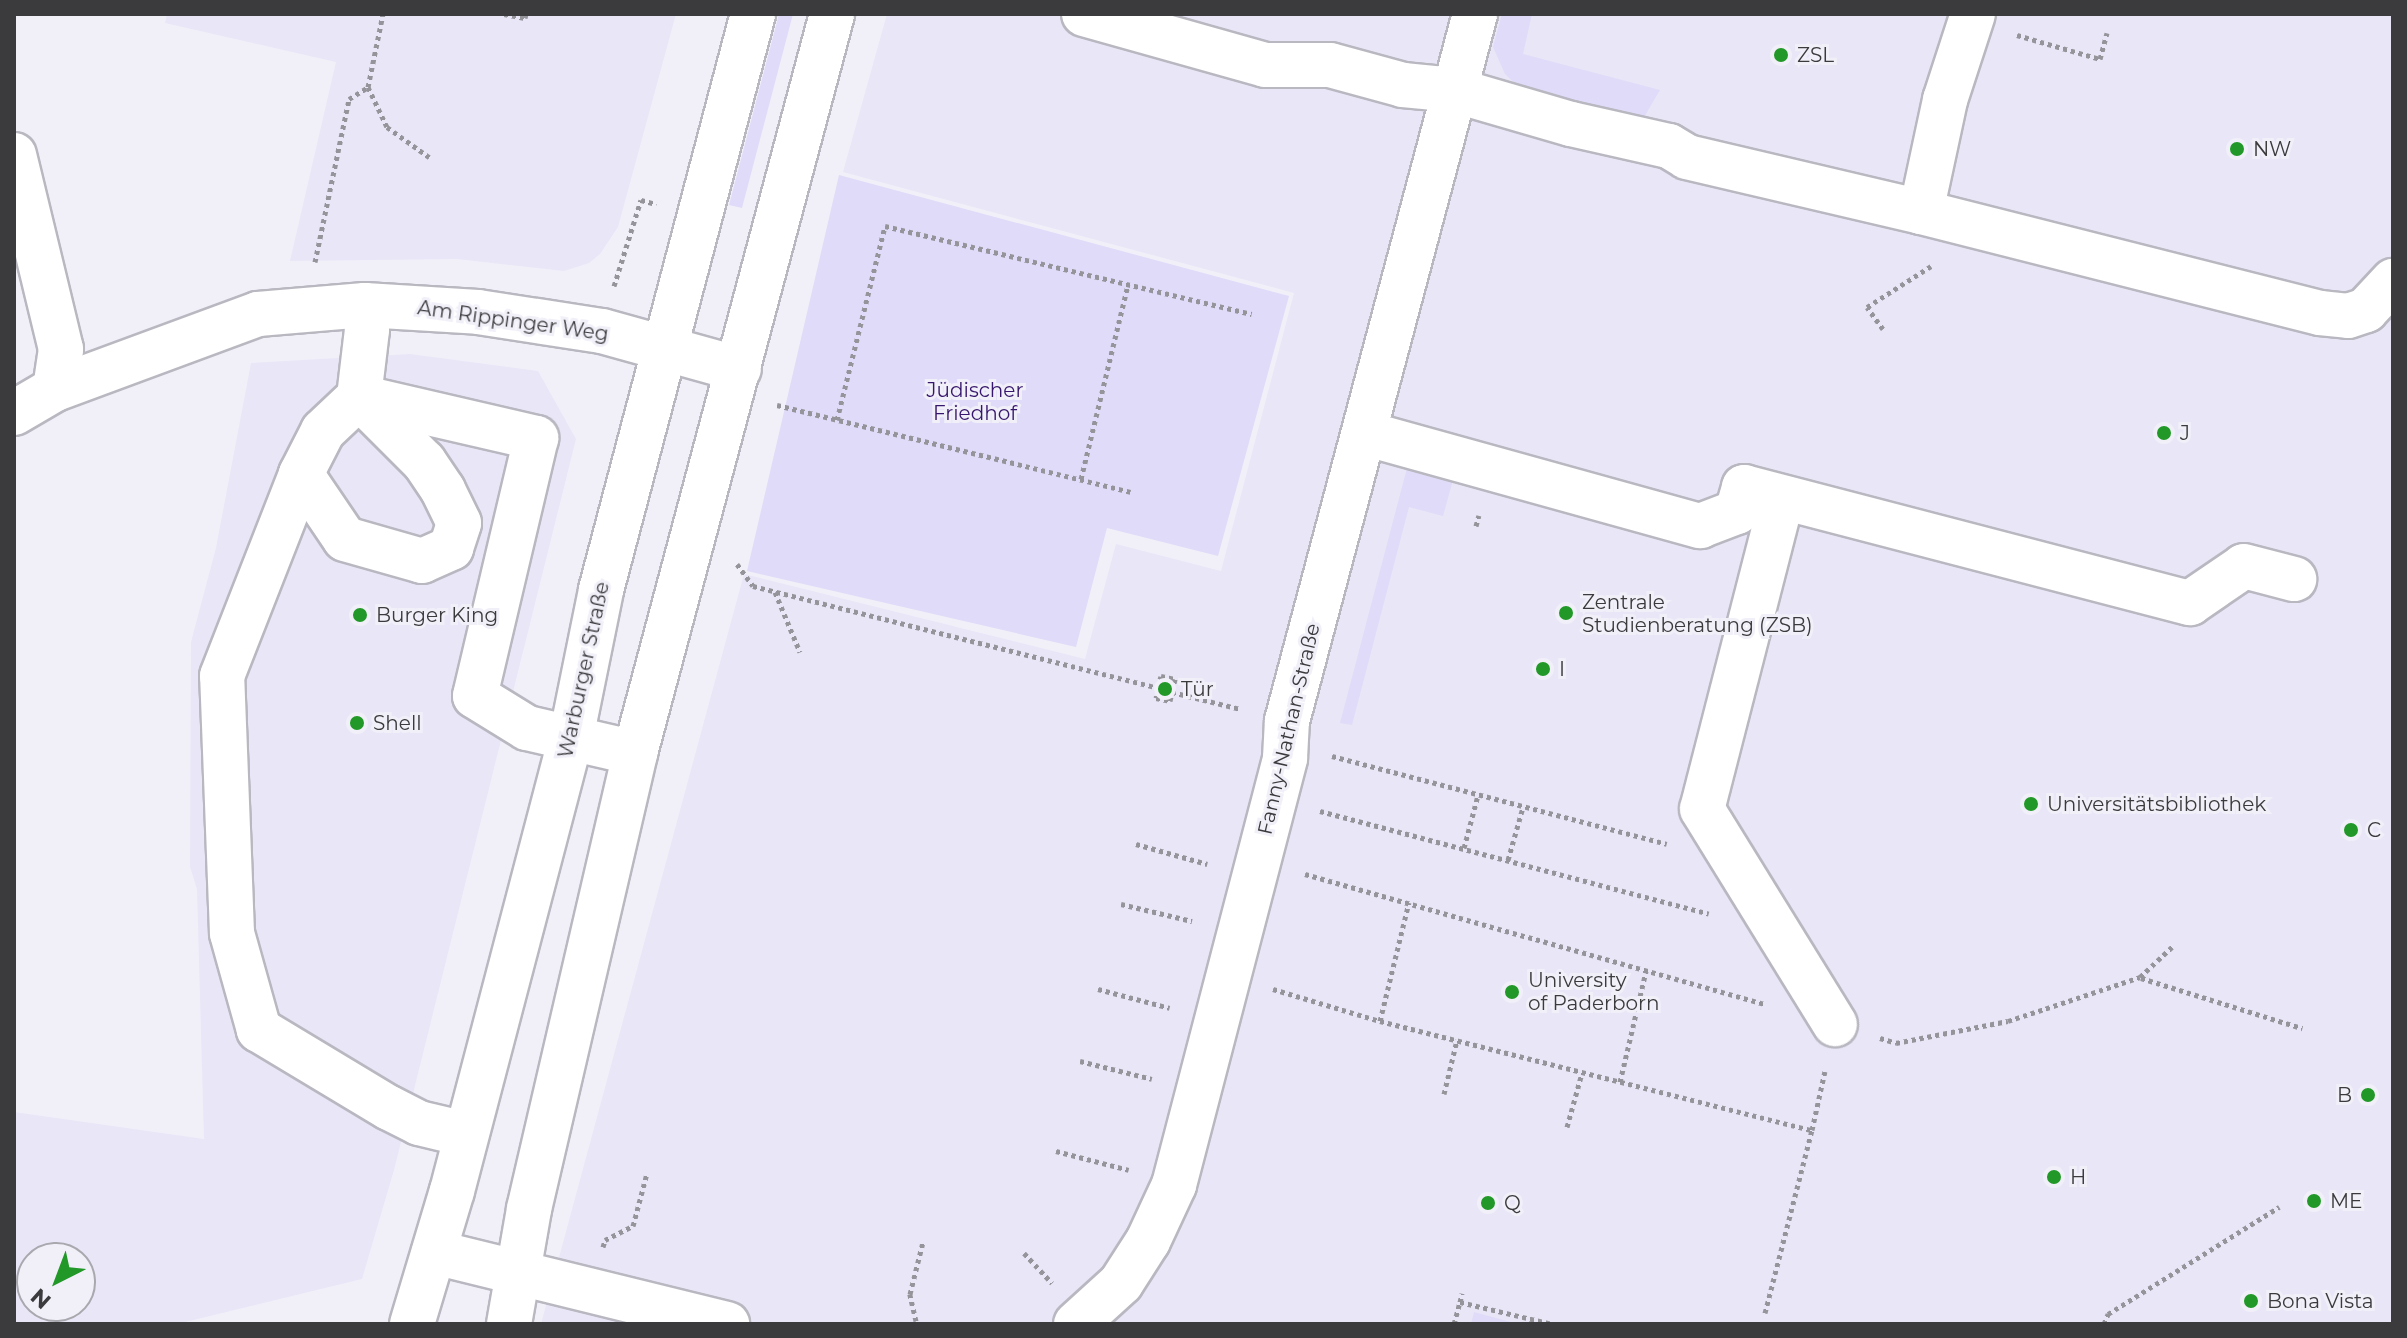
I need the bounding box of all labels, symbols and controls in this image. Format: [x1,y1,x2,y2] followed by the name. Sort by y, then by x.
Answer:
[1797,43,1834,67] place label: ZSL
[1772,46,1790,64] marker: ZSL
[2253,137,2291,161] place label: NW
[2228,140,2246,158] marker: NW
[416,296,610,346] street label: Am Rippinger Weg
[927,378,1023,425] park label: Jüdischer Friedhof
[2180,421,2190,445] place label: J
[2155,424,2173,442] marker: J
[554,580,614,760] street label: Warburger Straße
[1582,590,1813,637] place label: Zentrale Studienberatung (ZSB)
[376,603,498,627] place label: Burger King
[1557,604,1575,622] marker: Zentrale Studienberatung (ZSB)
[351,606,369,624] marker: Burger King
[1253,621,1325,837] street label: Fanny-Nathan-Straße
[1559,657,1565,681] place label: I
[1534,660,1552,678] marker: I
[1181,677,1214,701] place label: Tür
[1156,680,1174,698] marker: Tür
[373,711,422,735] place label: Shell
[348,714,366,732] marker: Shell
[2047,792,2266,816] place label: Universitätsbibliothek
[2022,795,2040,813] marker: Universitätsbibliothek
[2367,818,2381,842] place label: C
[2342,821,2360,839] marker: C
[1528,968,1659,1015] place label: University of Paderborn
[1503,983,1521,1001] marker: University of Paderborn
[2337,1083,2352,1107] place label: B
[2359,1086,2377,1104] marker: B
[2070,1165,2086,1189] place label: H
[2045,1168,2063,1186] marker: H
[2330,1189,2362,1213] place label: ME
[1504,1191,1521,1215] place label: Q
[2305,1192,2323,1210] marker: ME
[1479,1194,1497,1212] marker: Q
[16,1242,96,1322] north arrow
[25,1283,57,1315] text: N
[2267,1289,2373,1313] place label: Bona Vista
[2242,1292,2260,1310] marker: Bona Vista

